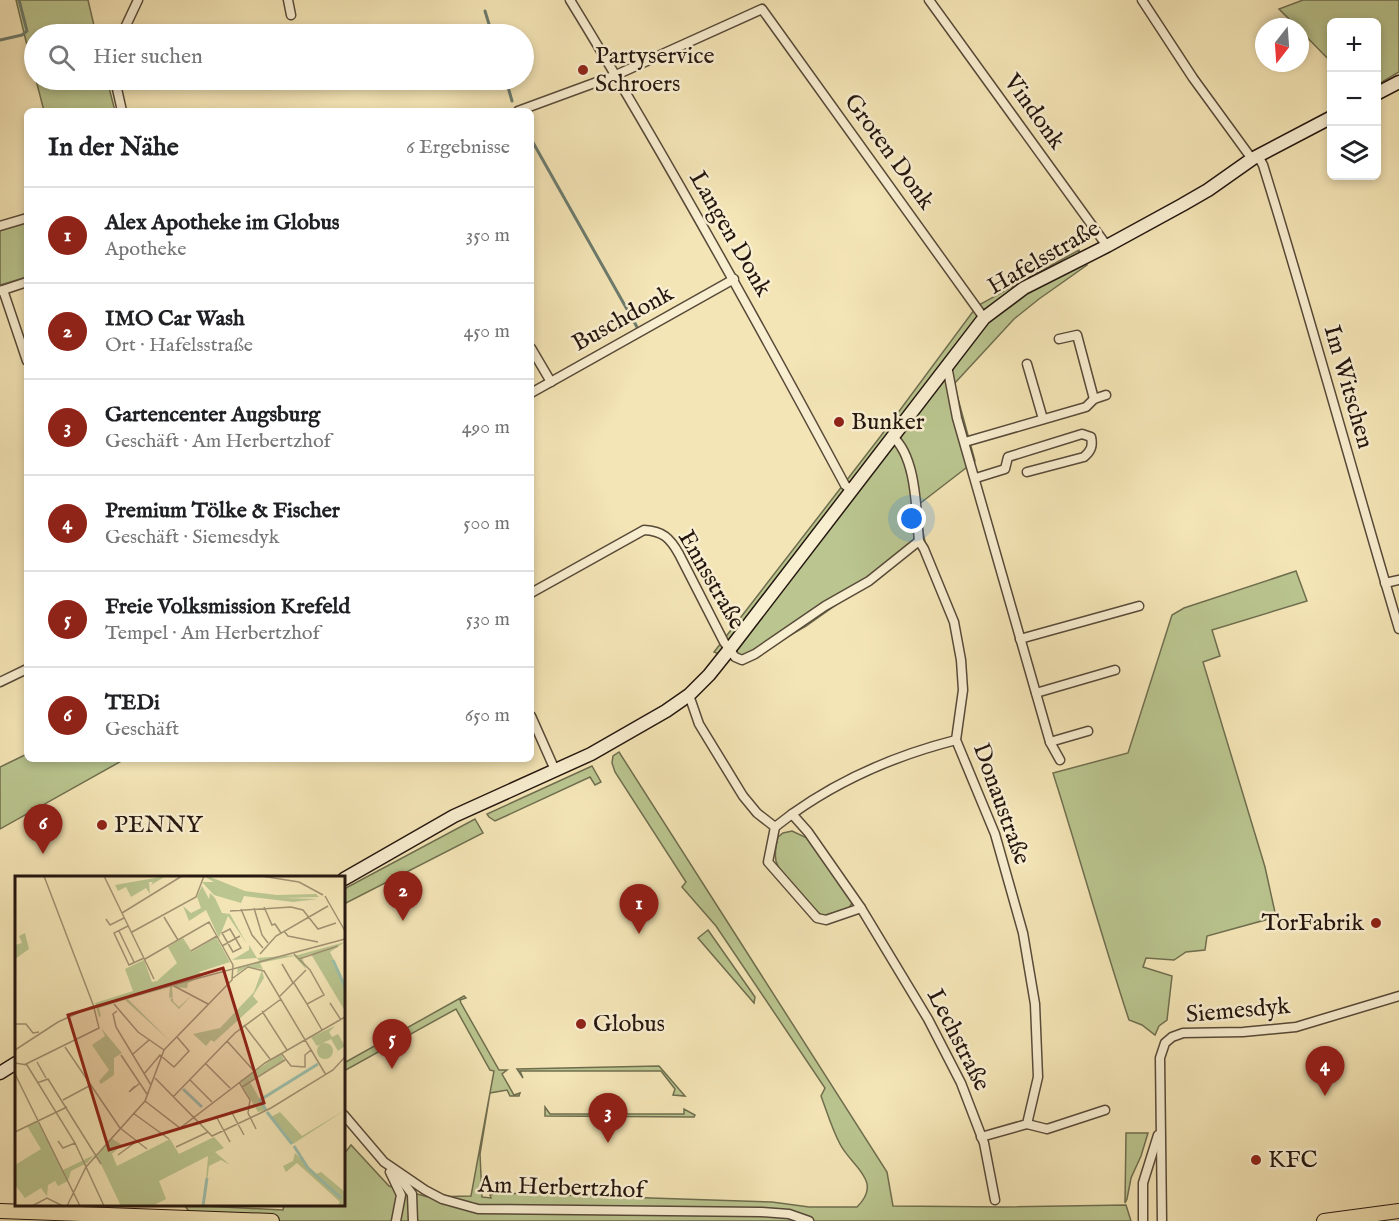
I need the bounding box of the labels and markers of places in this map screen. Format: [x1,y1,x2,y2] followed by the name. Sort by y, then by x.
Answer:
[595,41,715,100] place label: Partyservice Schroers
[576,63,590,77] marker: Partyservice Schroers
[851,407,925,438] place label: Bunker
[832,415,846,429] marker: Bunker
[24,804,63,854] pin: 6
[114,810,204,841] place label: PENNY
[95,818,109,832] marker: PENNY
[384,872,422,921] pin: 2
[620,884,658,934] pin: 1
[1261,908,1364,939] place label: TorFabrik
[1369,916,1383,930] marker: TorFabrik
[593,1009,665,1040] place label: Globus
[574,1017,588,1031] marker: Globus
[372,1020,412,1069] pin: 5
[1306,1046,1344,1096] pin: 4
[588,1094,628,1143] pin: 3
[1268,1145,1318,1176] place label: KFC
[1249,1153,1263,1167] marker: KFC

